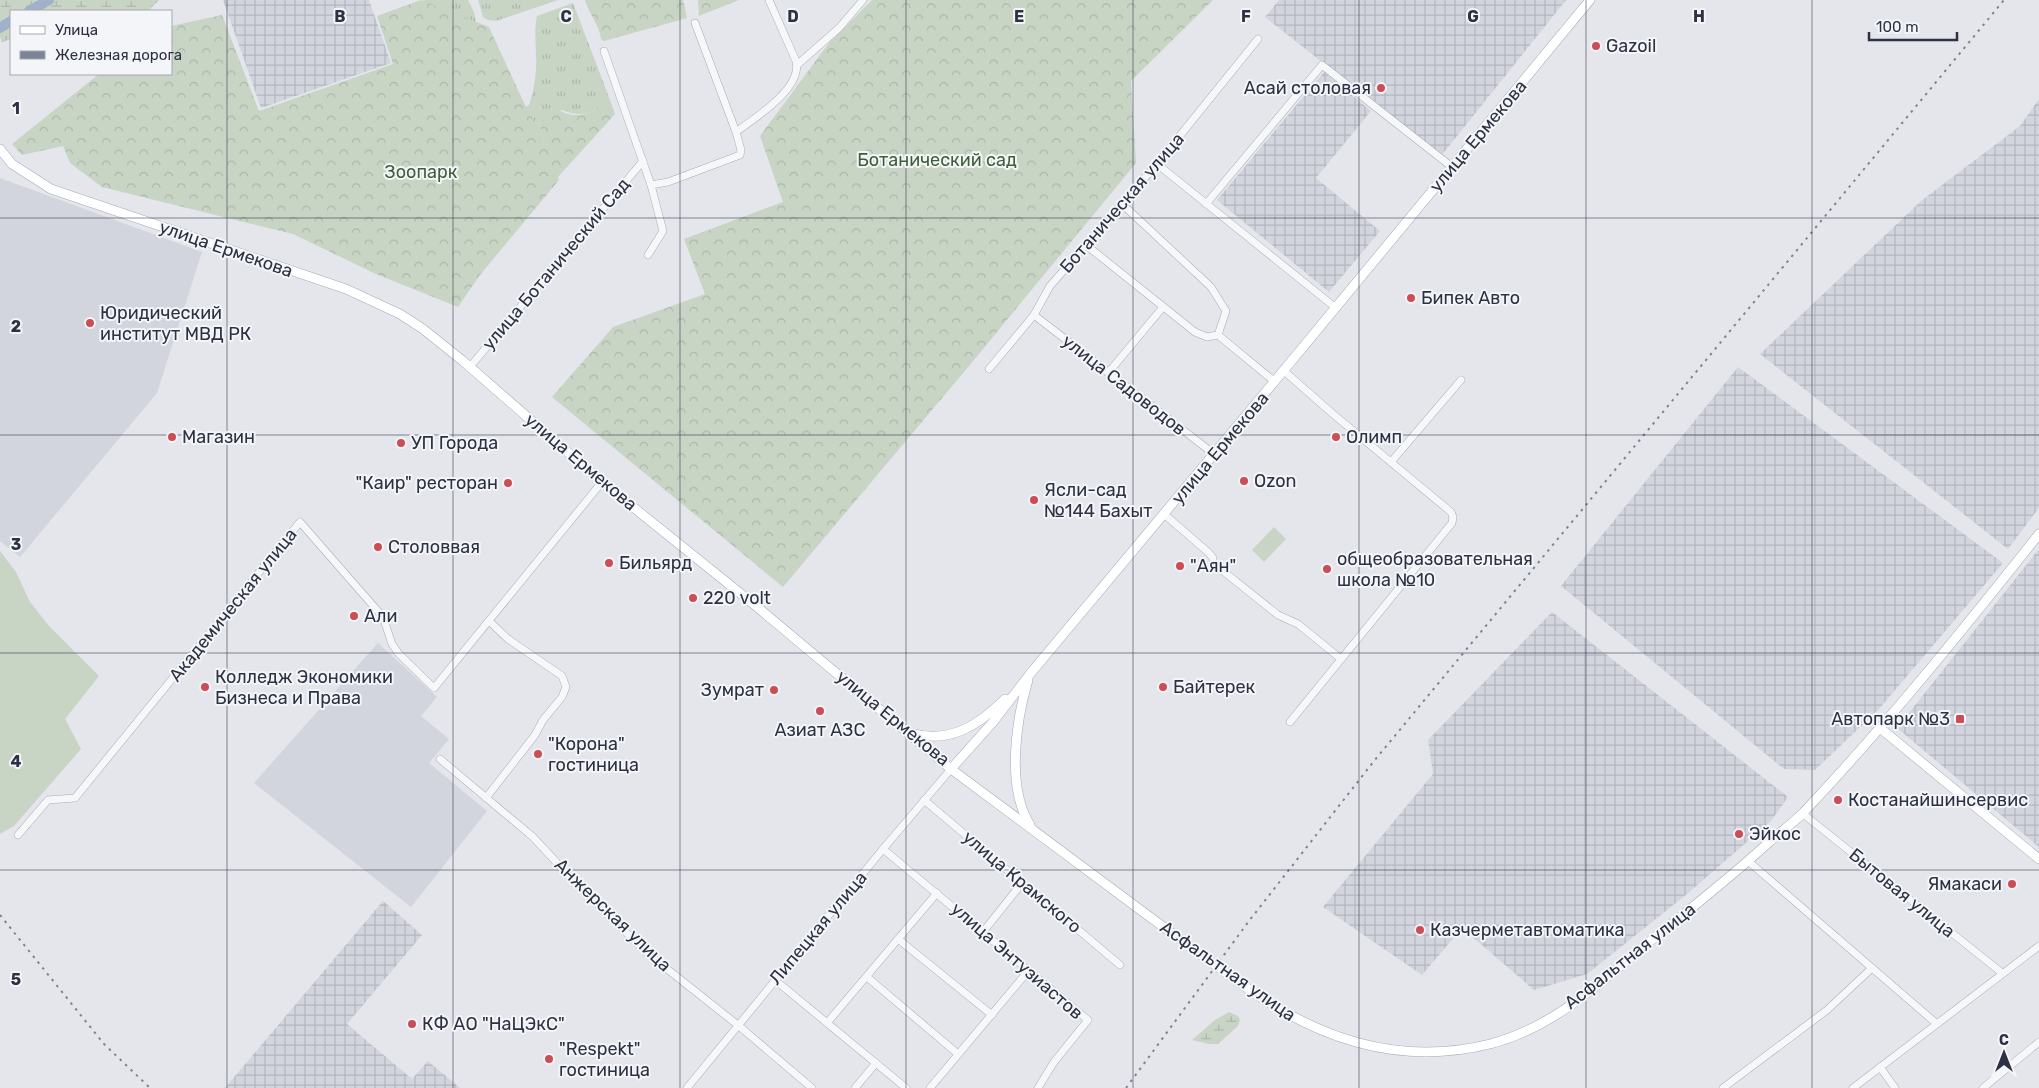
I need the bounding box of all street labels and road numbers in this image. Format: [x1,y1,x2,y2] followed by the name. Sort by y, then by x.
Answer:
[1425,75,1531,197] street label: улица Ермекова
[1055,128,1189,278] street label: Ботаническая улица
[478,173,635,354] street label: улица Ботанический Сад
[156,216,296,282] street label: улица Ермекова
[1058,330,1190,440] street label: улица Садоводов
[1167,387,1273,509] street label: улица Ермекова
[520,409,642,515] street label: улица Ермекова
[164,524,302,686] street label: Академическая улица
[832,665,954,771] street label: улица Ермекова
[958,826,1086,938] street label: улица Крамского
[1845,844,1959,942] street label: Бытовая улица
[550,854,676,976] street label: Анжерская улица
[764,867,872,989] street label: Липецкая улица
[947,898,1087,1024] street label: улица Энтузиастов
[1560,898,1700,1014] street label: Асфальтная улица
[1156,916,1300,1026] street label: Асфальтная улица

